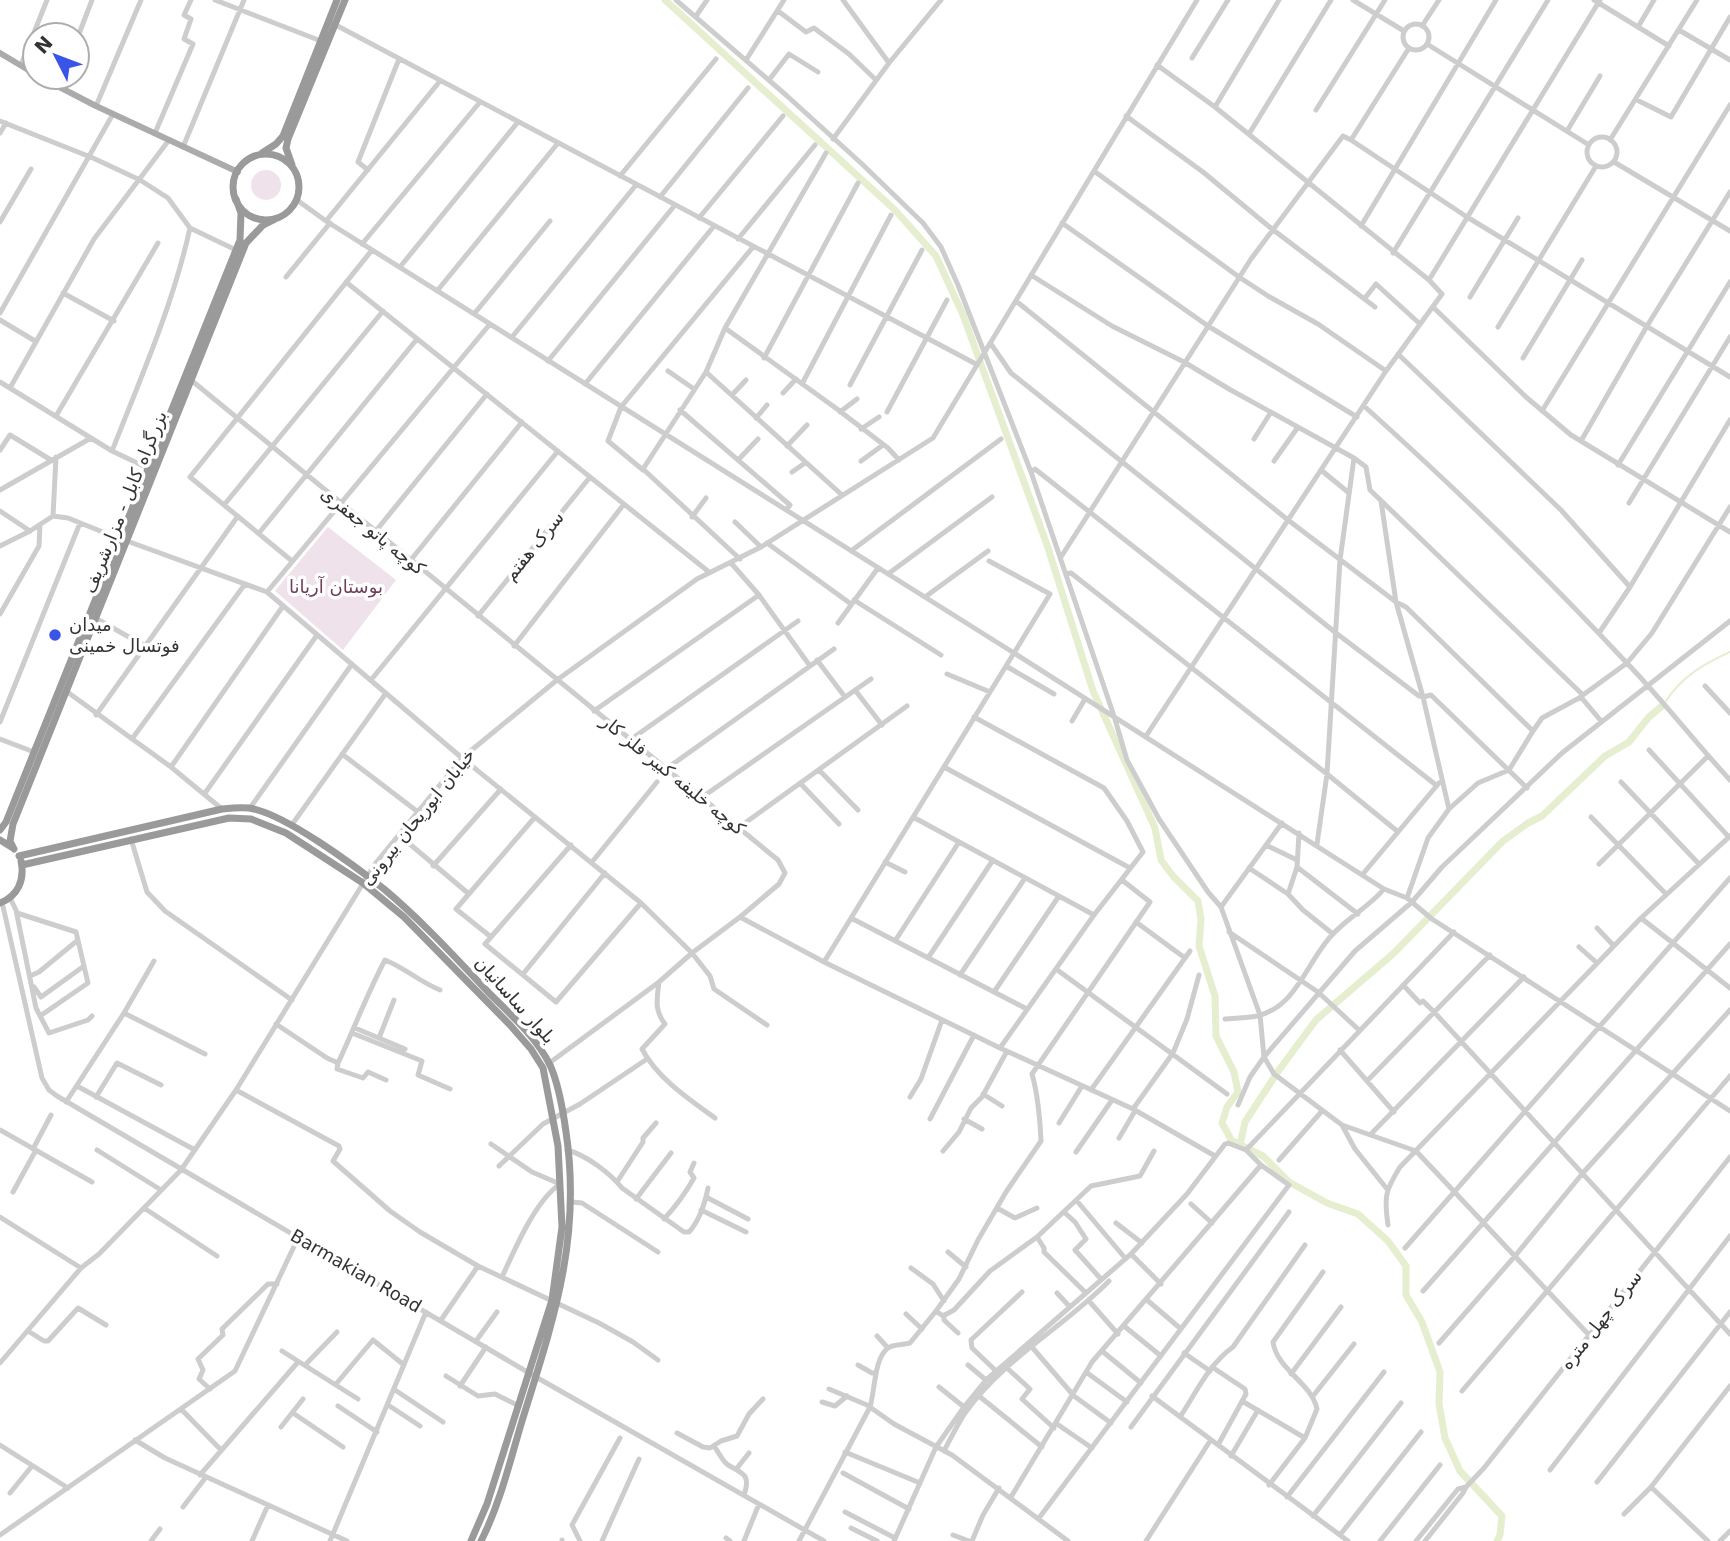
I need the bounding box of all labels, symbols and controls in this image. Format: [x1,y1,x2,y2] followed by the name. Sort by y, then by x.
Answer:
[21,21,91,91] north arrow
[30,31,57,58] text: N
[78,408,172,596] street label: بزرگراه کابل - مزارشریف
[316,482,430,580] street label: کوچه پاتو جعفری
[499,507,569,585] street label: سرک هفتم
[289,575,383,598] park label: بوستان آریانا
[69,614,180,657] place label: میدان فوتسال خمینی
[47,627,63,643] marker: میدان فوتسال خمینی
[596,709,750,840] street label: کوچه خلیفه کبیر فلز کار
[356,744,480,890] street label: خیابان ابوریحان بیرونی
[470,952,560,1048] street label: بلوار ساسانیان
[287,1225,425,1317] street label: Barmakian Road
[1555,1266,1647,1374] street label: سرک چهل متره

